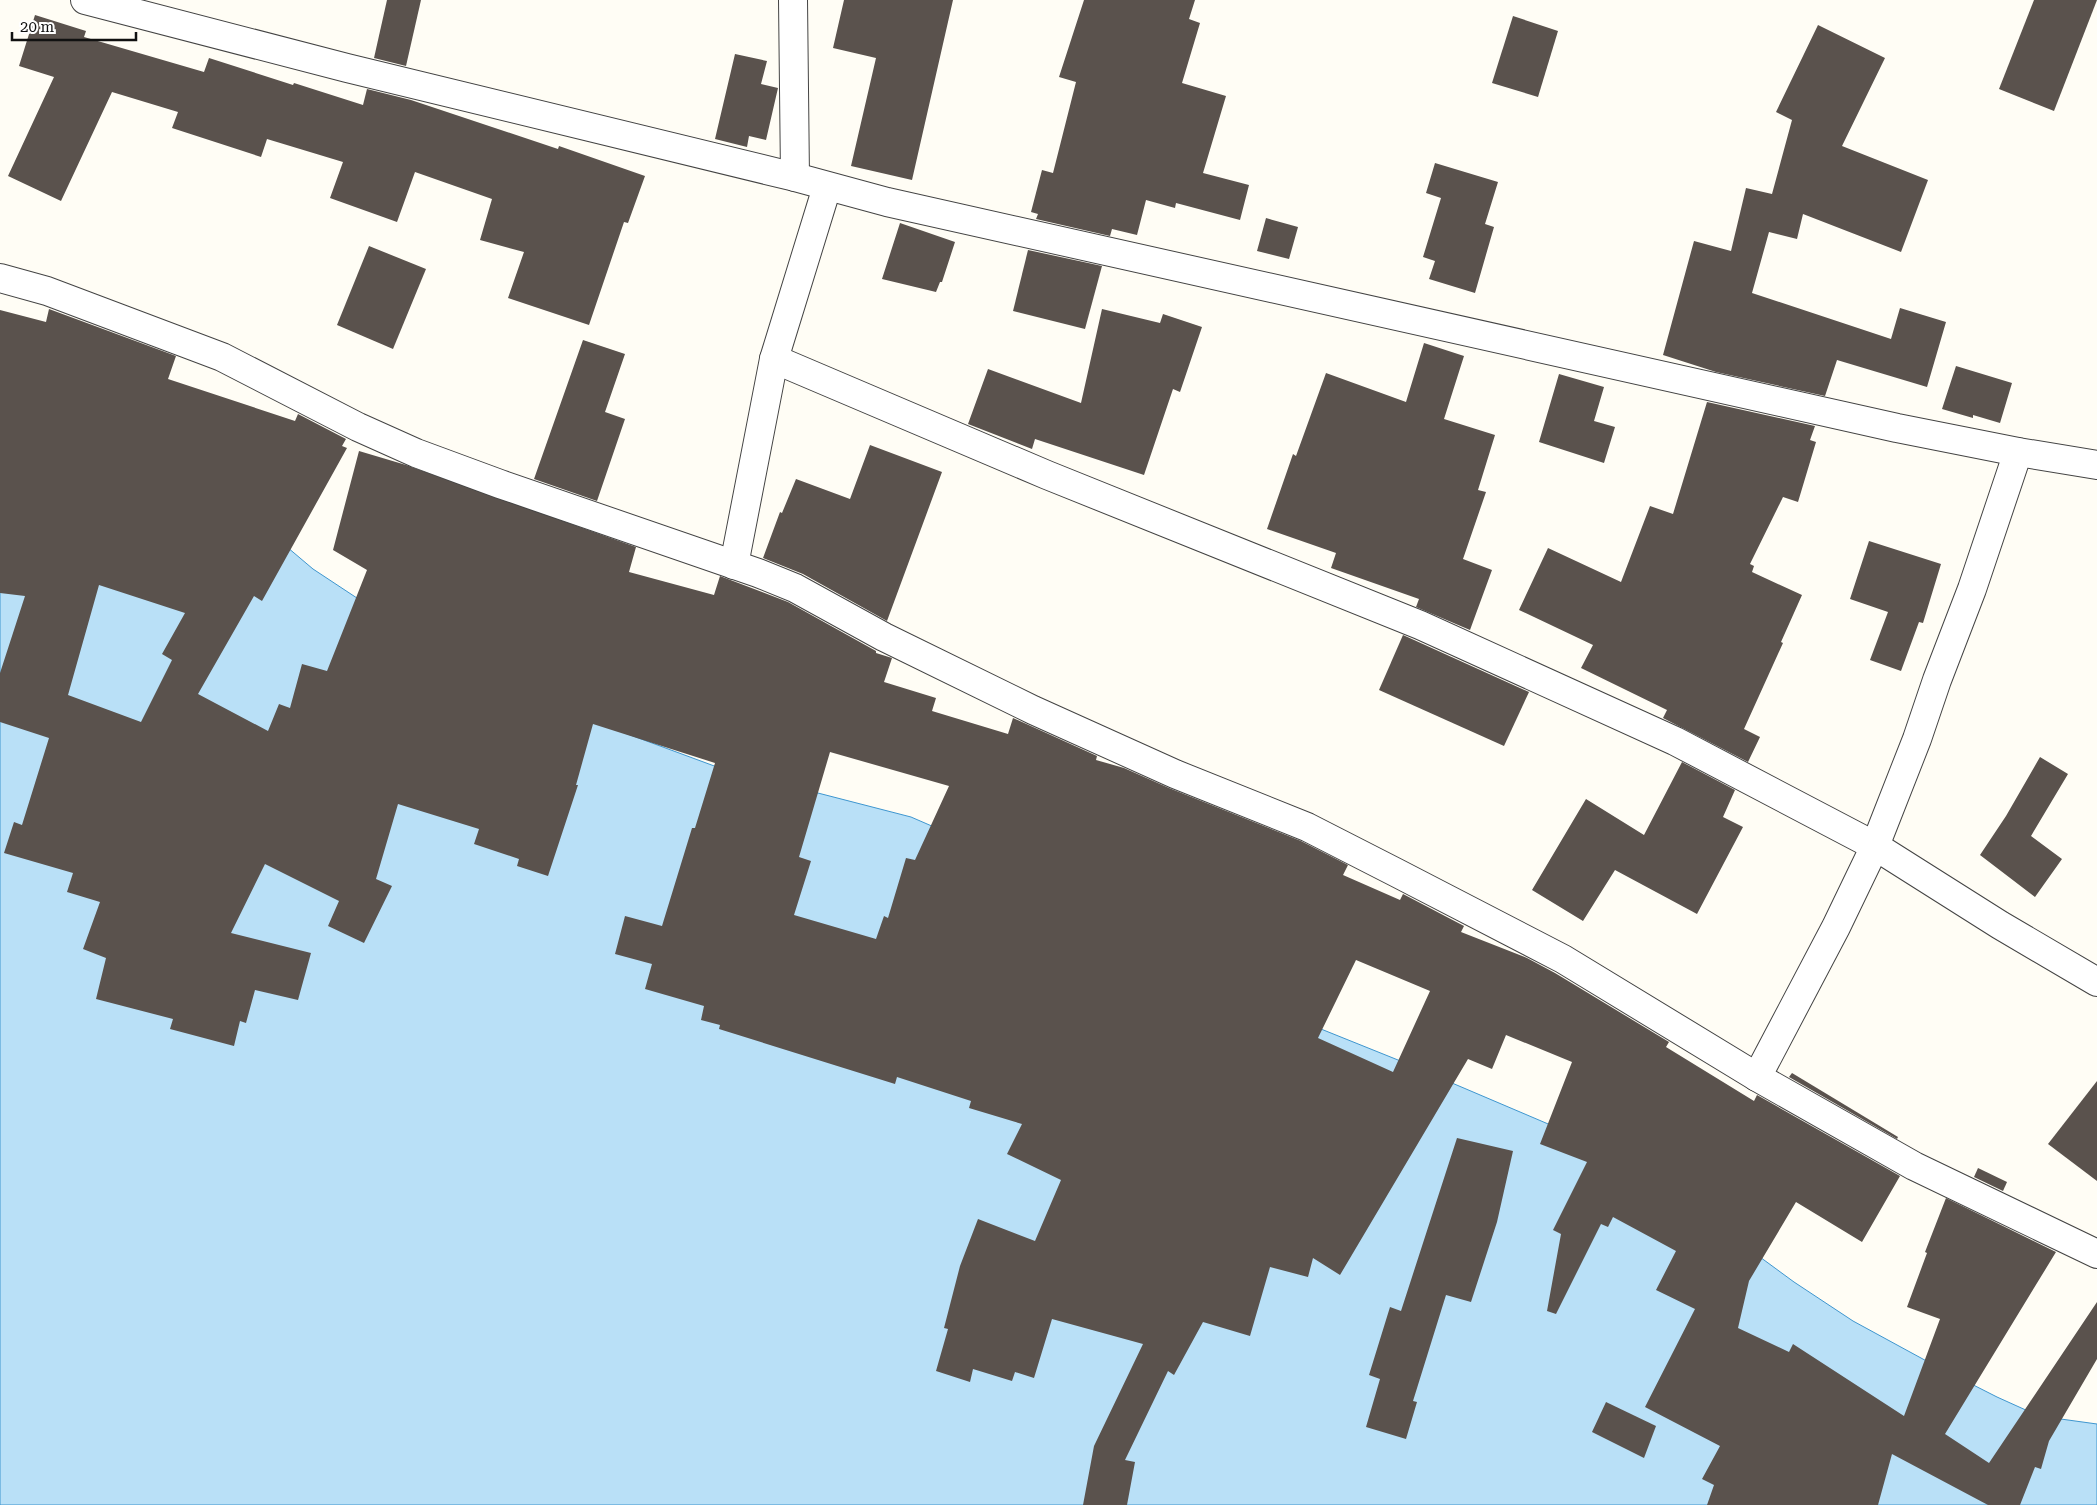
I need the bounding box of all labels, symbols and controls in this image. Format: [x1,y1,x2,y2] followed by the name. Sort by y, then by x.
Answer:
[12,10,136,42] scale bar
[20,18,55,36] text: 20 m

